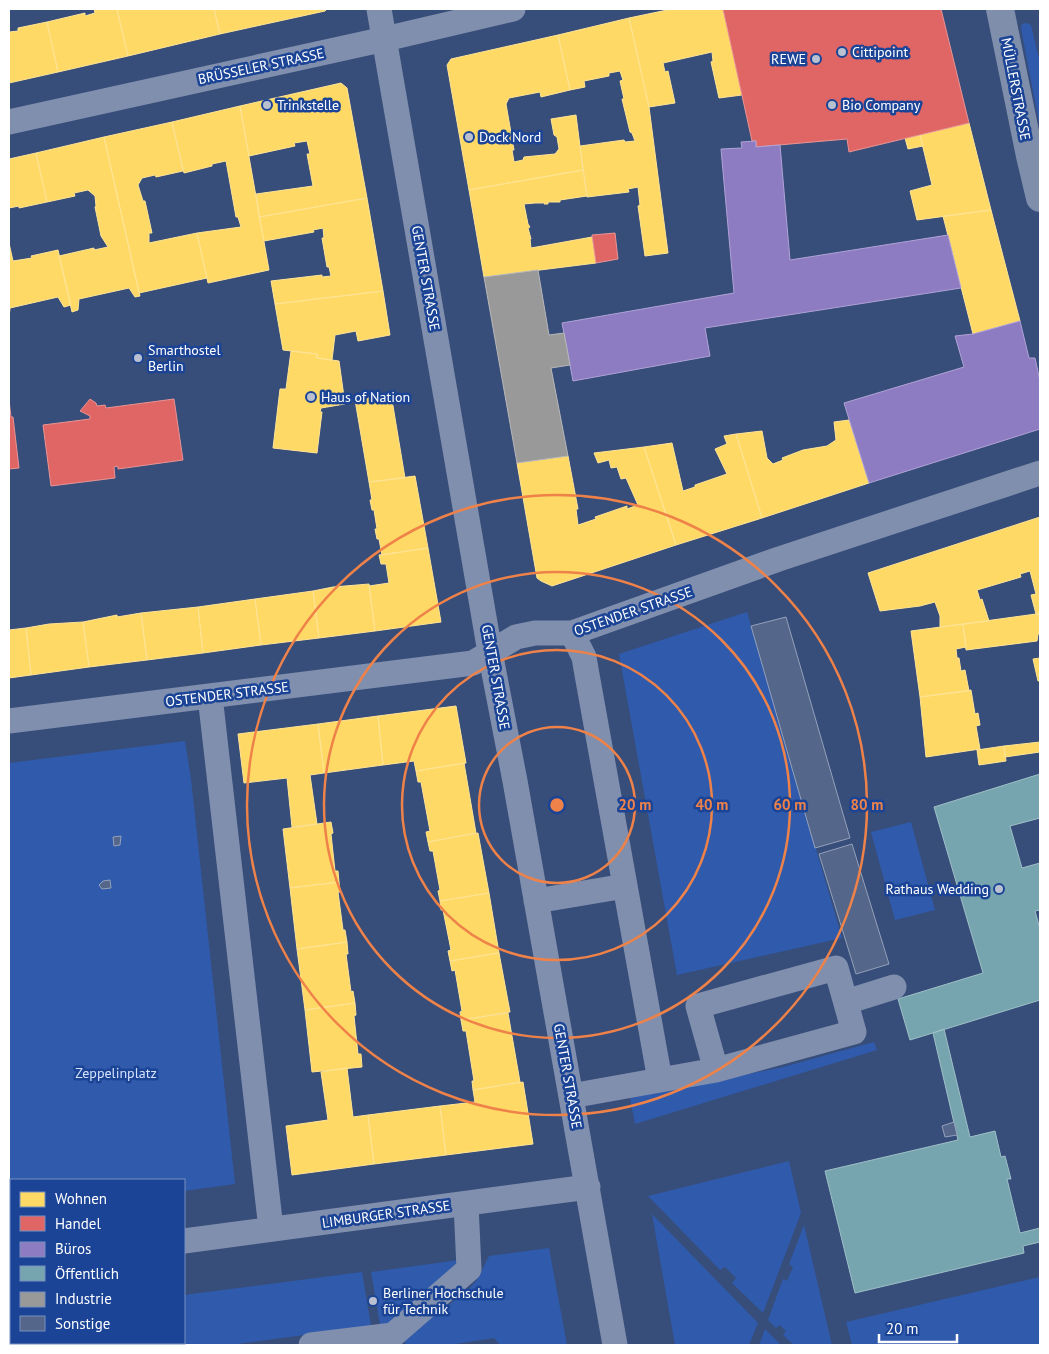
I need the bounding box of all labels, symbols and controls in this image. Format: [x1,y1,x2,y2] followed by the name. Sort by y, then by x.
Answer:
[997,36,1035,142] street label: MÜLLERSTRASSE
[852,43,908,61] place label: Cittipoint
[196,44,326,88] street label: BRÜSSELER STRASSE
[836,46,848,58] marker: Cittipoint
[771,50,806,68] place label: REWE
[810,53,822,65] marker: REWE
[277,96,339,114] place label: Trinkstelle
[842,96,921,114] place label: Bio Company
[261,99,273,111] marker: Trinkstelle
[826,99,838,111] marker: Bio Company
[479,128,541,146] place label: Dock Nord
[463,131,475,143] marker: Dock Nord
[408,224,444,332] street label: GENTER STRASSE
[148,341,221,375] place label: Smarthostel Berlin
[132,352,144,364] marker: Smarthostel Berlin
[321,388,410,406] place label: Haus of Nation
[305,391,317,403] marker: Haus of Nation
[571,582,695,640] street label: OSTENDER STRASSE
[478,623,514,731] street label: GENTER STRASSE
[164,678,290,710] street label: OSTENDER STRASSE
[619,795,651,814] text: 20 m
[696,795,728,814] text: 40 m
[774,795,806,814] text: 60 m
[851,795,883,814] text: 80 m
[548,796,566,814] centre of rings
[885,880,989,898] place label: Rathaus Wedding
[993,883,1005,895] marker: Rathaus Wedding
[550,1022,586,1130] street label: GENTER STRASSE
[75,1064,157,1082] park label: Zeppelinplatz
[10,1179,185,1344] legend
[55,1189,107,1208] text: Wohnen
[321,1196,451,1232] street label: LIMBURGER STRASSE
[55,1214,101,1233] text: Handel
[55,1239,91,1258] text: Büros
[55,1264,119,1283] text: Öffentlich
[383,1284,504,1318] place label: Berliner Hochschule für Technik
[55,1289,112,1308] text: Industrie
[367,1295,379,1307] marker: Berliner Hochschule für Technik
[879,1312,956,1344] scale bar
[55,1314,110,1333] text: Sonstige
[886,1319,919,1338] text: 20 m

